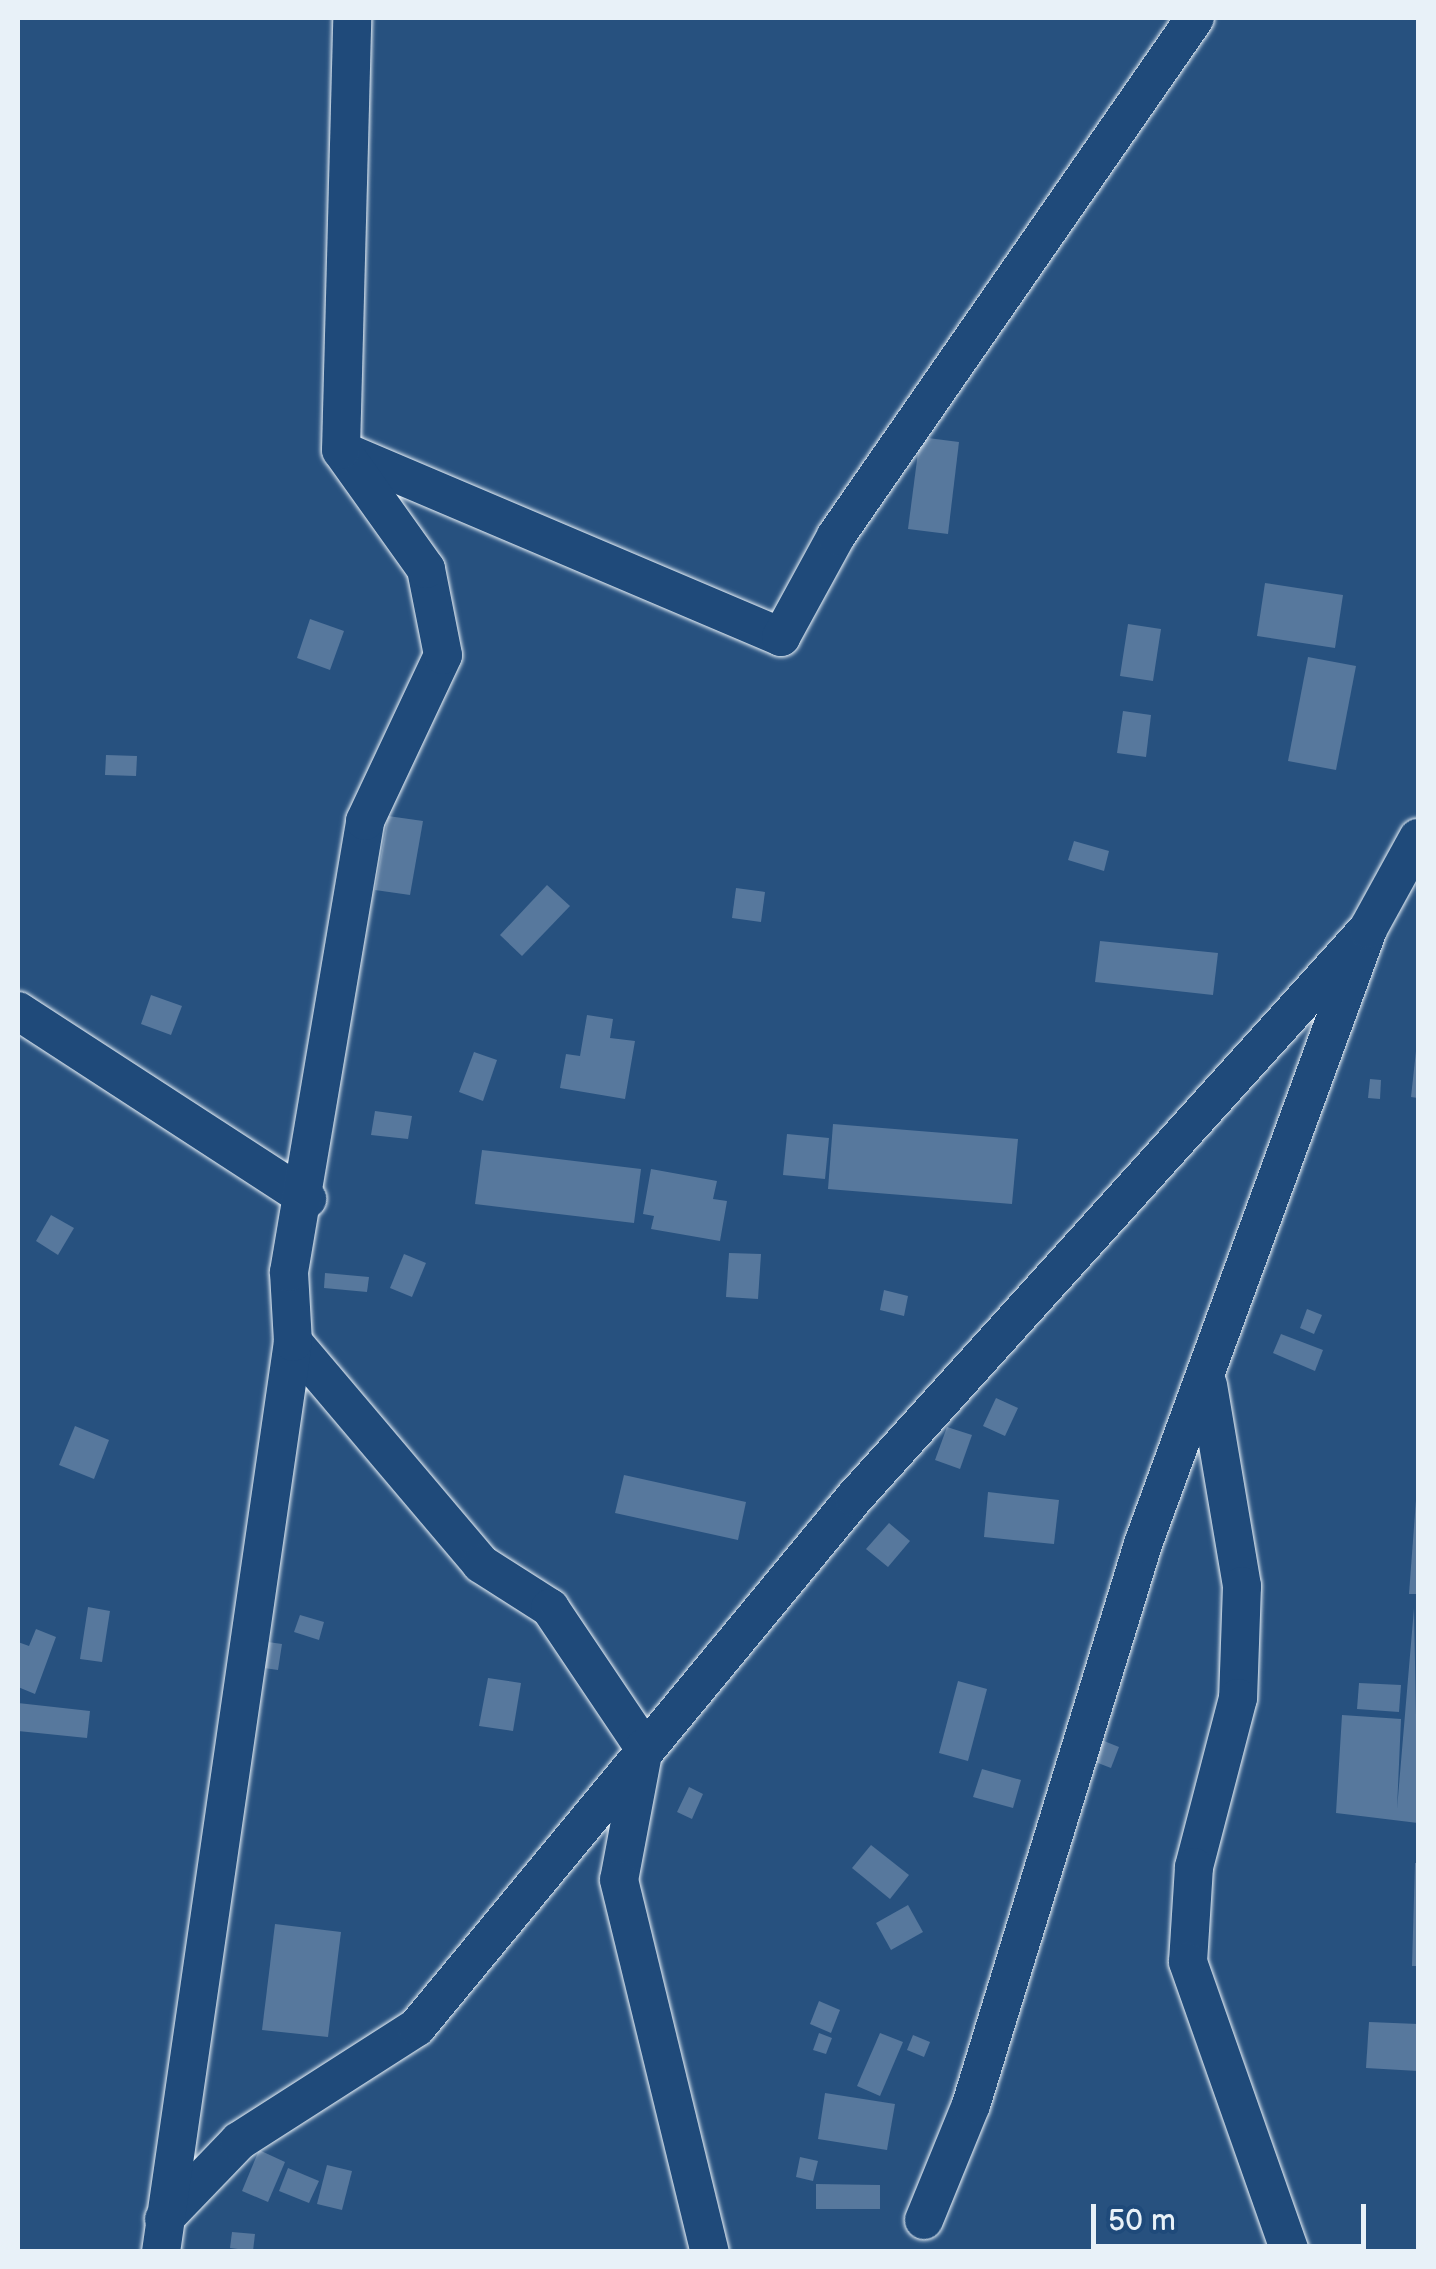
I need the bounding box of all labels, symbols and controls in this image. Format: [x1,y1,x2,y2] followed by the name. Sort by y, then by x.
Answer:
[1096,2184,1371,2246] scale bar
[1108,2203,1176,2239] text: 50 m

